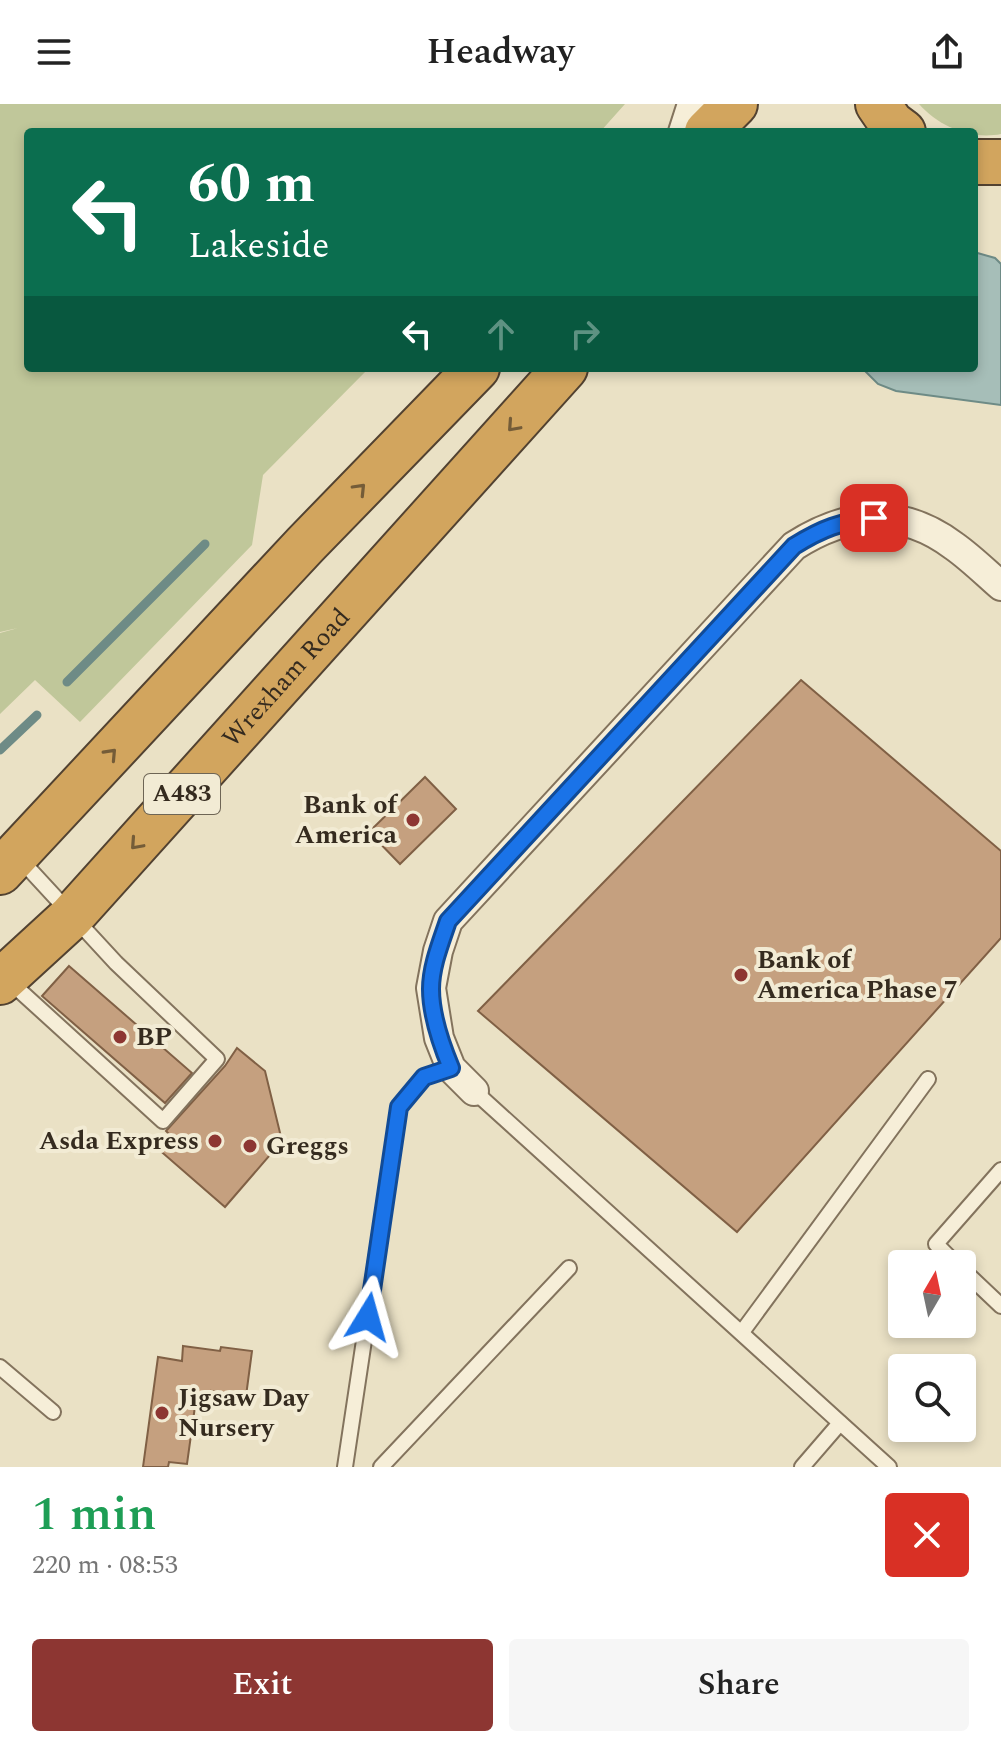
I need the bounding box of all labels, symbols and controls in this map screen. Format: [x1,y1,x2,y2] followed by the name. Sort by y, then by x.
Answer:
[426,25,575,80] text: Headway
[32,30,76,74] icon: menu
[925,30,969,74] icon: share
[188,142,315,227] text: 60 m
[56,160,160,264] icon: left
[188,219,329,274] text: Lakeside
[395,312,439,356] icon: left
[479,312,523,356] icon: ahead
[563,312,607,356] icon: right
[508,416,522,431] one-way arrow
[350,484,365,498] one-way arrow
[840,484,908,552] pin
[852,496,896,540] icon: arrive
[212,599,360,757] street label: Wrexham Road
[101,749,115,764] one-way arrow
[144,774,220,814] road number: A483
[295,785,398,855] place label: Bank of America
[404,811,422,829] marker: Bank of America
[132,835,146,850] one-way arrow
[757,940,958,1010] place label: Bank of America Phase 7
[732,966,750,984] marker: Bank of America Phase 7
[136,1017,172,1057] place label: BP
[111,1028,129,1046] marker: BP
[39,1121,199,1161] place label: Asda Express
[266,1126,349,1166] place label: Greggs
[206,1132,224,1150] marker: Asda Express
[241,1137,259,1155] marker: Greggs
[888,1250,976,1338] north arrow
[888,1250,976,1442] map controls
[326,1275,410,1359] position arrow
[888,1354,976,1442] button: search
[178,1378,310,1448] place label: Jigsaw Day Nursery
[153,1404,171,1422] marker: Jigsaw Day Nursery
[32,1478,157,1551] text: 1 min
[885,1493,969,1577] button: close
[32,1545,178,1585] text: 220 m · 08:53
[32,1639,493,1731] button: Exit
[509,1639,969,1731] button: Share

